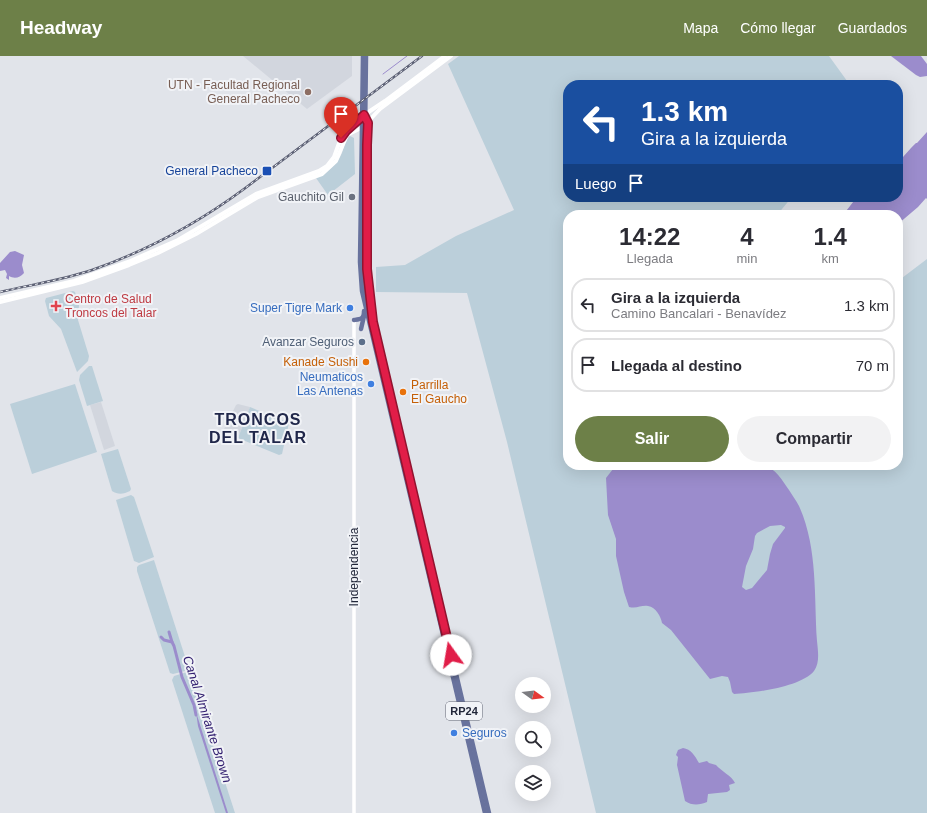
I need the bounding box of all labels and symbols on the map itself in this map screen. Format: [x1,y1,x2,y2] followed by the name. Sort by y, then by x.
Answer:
[168,78,300,106] place label: UTN - Facultad Regional General Pacheco
[303,87,313,97] marker: UTN - Facultad Regional General Pacheco
[324,97,358,138] pin
[165,164,258,178] place label: General Pacheco
[261,165,273,177] marker: General Pacheco
[278,190,344,204] place label: Gauchito Gil
[347,192,357,202] marker: Gauchito Gil
[65,292,156,320] place label: Centro de Salud Troncos del Talar
[50,300,62,312] marker: Centro de Salud Troncos del Talar
[250,301,343,315] place label: Super Tigre Mark
[345,303,355,313] marker: Super Tigre Mark
[262,335,354,349] place label: Avanzar Seguros
[357,337,367,347] marker: Avanzar Seguros
[283,355,358,369] place label: Kanade Sushi
[361,357,371,367] marker: Kanade Sushi
[297,370,363,398] place label: Neumaticos Las Antenas
[411,378,467,406] place label: Parrilla El Gaucho
[366,379,376,389] marker: Neumaticos Las Antenas
[398,387,408,397] marker: Parrilla El Gaucho
[209,411,307,446] district label: TRONCOS DEL TALAR
[347,527,361,606] street label: Independencia
[430,634,472,676] position arrow
[180,654,235,784] water label: Canal Almirante Brown
[515,677,551,713] north arrow
[446,702,482,720] road number: RP24
[462,726,507,740] place label: Seguros
[449,728,459,738] marker: Seguros

